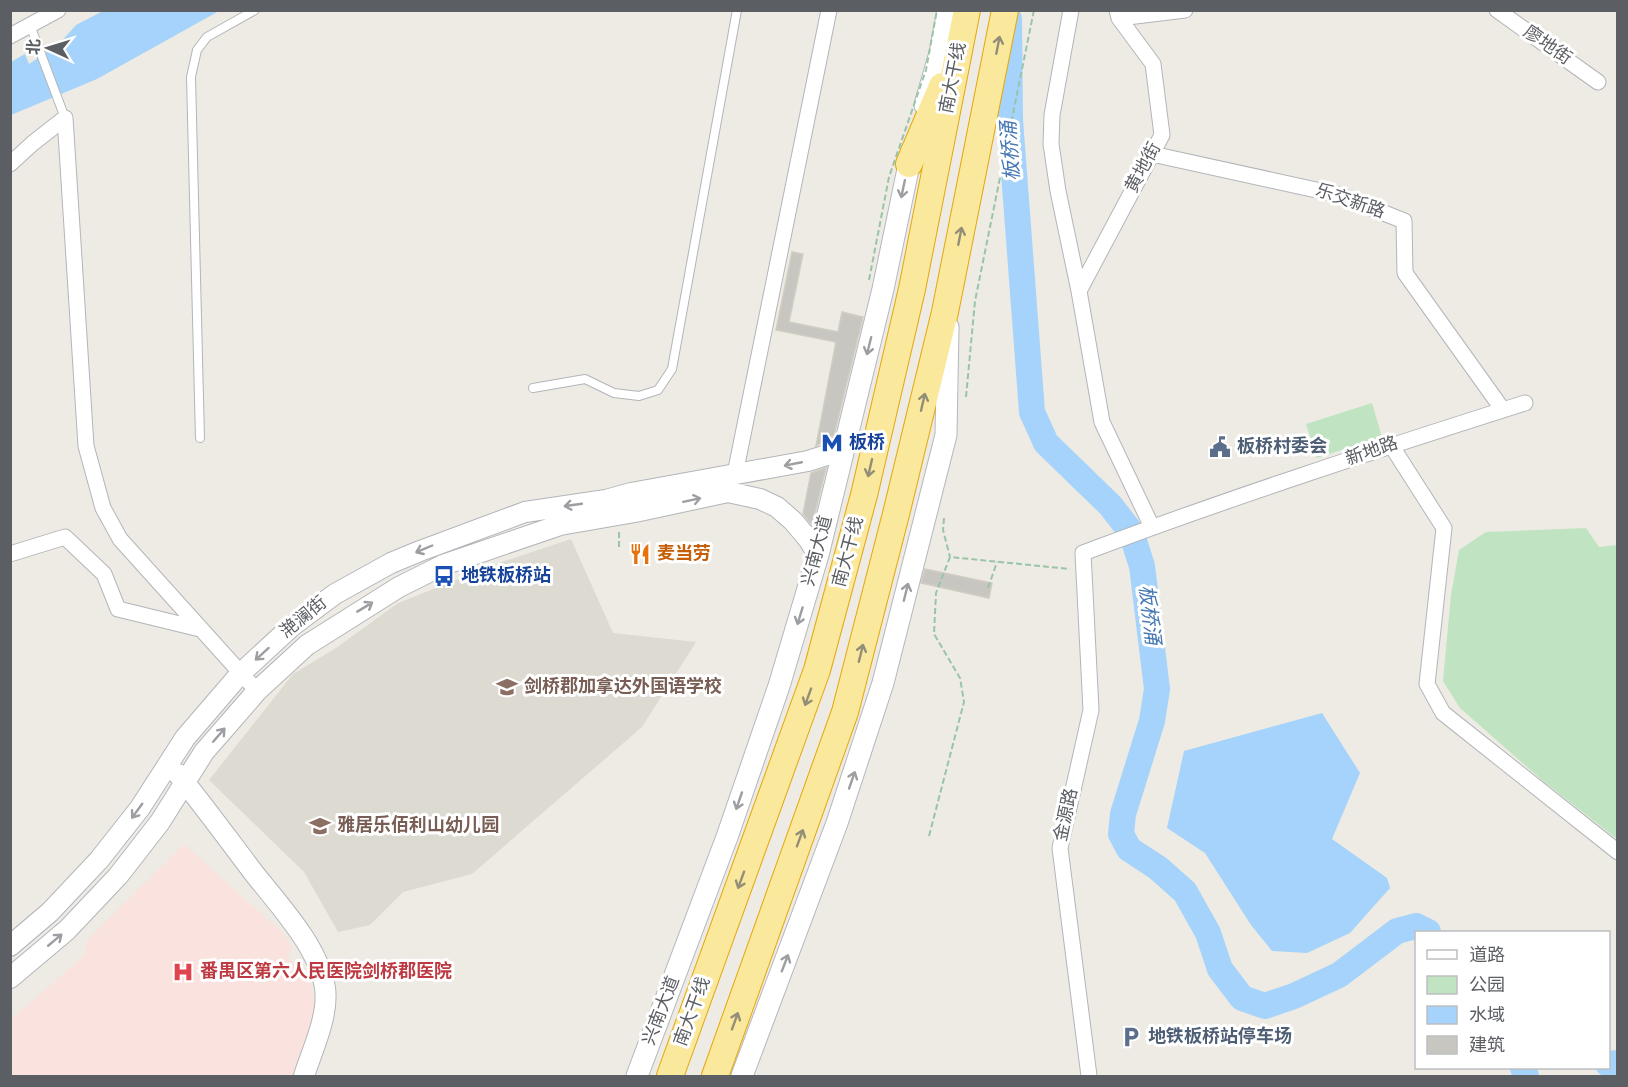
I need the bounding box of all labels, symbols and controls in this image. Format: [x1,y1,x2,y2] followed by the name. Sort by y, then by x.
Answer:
[18,18,78,78] north arrow
[1518,21,1576,71] street label: 廖地街
[993,36,1004,55] one-way arrow
[24,38,46,56] text: 北
[936,40,972,116] street label: 南大干线
[997,118,1027,182] water label: 板桥涌
[1121,139,1167,197] street label: 黄地街
[897,179,908,199] one-way arrow
[1312,179,1388,225] street label: 乐交新路
[955,227,966,247] one-way arrow
[863,336,875,355] one-way arrow
[918,393,929,412] one-way arrow
[820,431,844,455] metro station icon: 板桥
[849,432,885,455] place label: 板桥
[1343,432,1401,472] street label: 新地路
[1208,435,1232,459] public building icon: 板桥村委会
[1237,436,1327,459] place label: 板桥村委会
[864,458,875,478] one-way arrow
[784,459,803,470] one-way arrow
[682,494,701,505] one-way arrow
[564,499,584,510] one-way arrow
[798,513,838,589] street label: 兴南大道
[829,514,869,590] street label: 南大干线
[628,542,652,566] restaurant icon: 麦当劳
[657,543,711,566] place label: 麦当劳
[415,544,434,555] one-way arrow
[432,564,456,588] bus stop icon: 地铁板桥站
[461,565,551,588] place label: 地铁板桥站
[901,583,912,602] one-way arrow
[1131,584,1165,648] water label: 板桥涌
[276,592,332,644] street label: 滟澜街
[356,601,373,613] one-way arrow
[794,606,805,625] one-way arrow
[855,643,867,662] one-way arrow
[254,647,269,661] one-way arrow
[495,675,519,699] school or university icon: 剑桥郡加拿达外国语学校
[524,676,722,699] place label: 剑桥郡加拿达外国语学校
[801,687,812,706] one-way arrow
[212,728,226,743] one-way arrow
[848,771,859,790] one-way arrow
[1050,786,1084,844] street label: 金源路
[733,791,744,810] one-way arrow
[131,803,144,819] one-way arrow
[308,814,332,838] school or university icon: 雅居乐佰利山幼儿园
[337,815,499,838] place label: 雅居乐佰利山幼儿园
[796,829,807,848] one-way arrow
[735,870,746,889] one-way arrow
[1415,931,1610,1069] legend
[47,933,62,947] one-way arrow
[1469,945,1505,968] text: 道路
[780,954,791,972] one-way arrow
[171,960,195,984] hospital icon: 番禺区第六人民医院剑桥郡医院
[200,961,452,984] place label: 番禺区第六人民医院剑桥郡医院
[638,973,686,1049] street label: 兴南大道
[670,974,716,1050] street label: 南大干线
[1469,975,1505,998] text: 公园
[1469,1005,1505,1028] text: 水域
[730,1013,741,1031] one-way arrow
[1119,1025,1143,1049] parking icon: 地铁板桥站停车场
[1148,1026,1292,1049] place label: 地铁板桥站停车场
[1469,1035,1505,1058] text: 建筑

